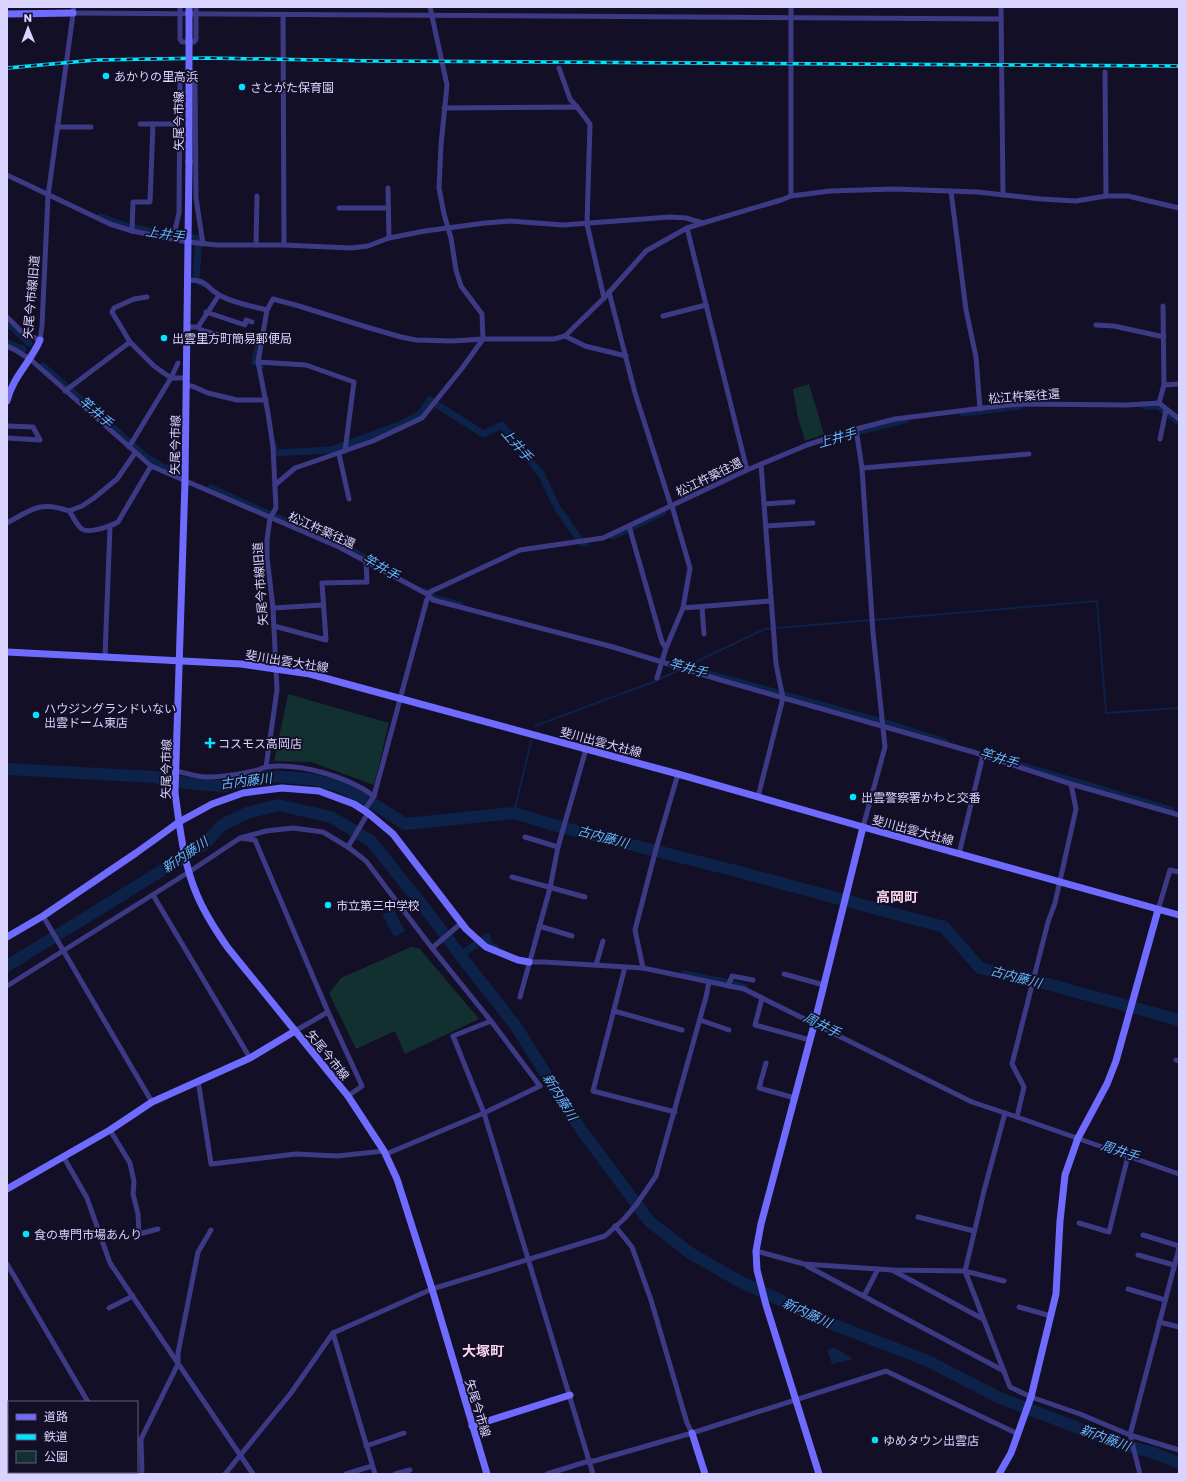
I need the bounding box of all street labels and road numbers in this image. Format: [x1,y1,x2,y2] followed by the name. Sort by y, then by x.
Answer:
[170,91,187,151] street label: 矢尾今市線
[19,254,43,340] street label: 矢尾今市線旧道
[987,385,1061,407] street label: 松江杵築往還
[166,415,184,475] street label: 矢尾今市線
[673,454,745,500] street label: 松江杵築往還
[286,508,358,552] street label: 松江杵築往還
[249,542,271,626] street label: 矢尾今市線旧道
[244,646,330,676] street label: 斐川出雲大社線
[558,723,644,761] street label: 斐川出雲大社線
[157,739,175,799] street label: 矢尾今市線
[870,811,956,849] street label: 斐川出雲大社線
[303,1026,353,1084] street label: 矢尾今市線
[461,1377,495,1439] street label: 矢尾今市線

